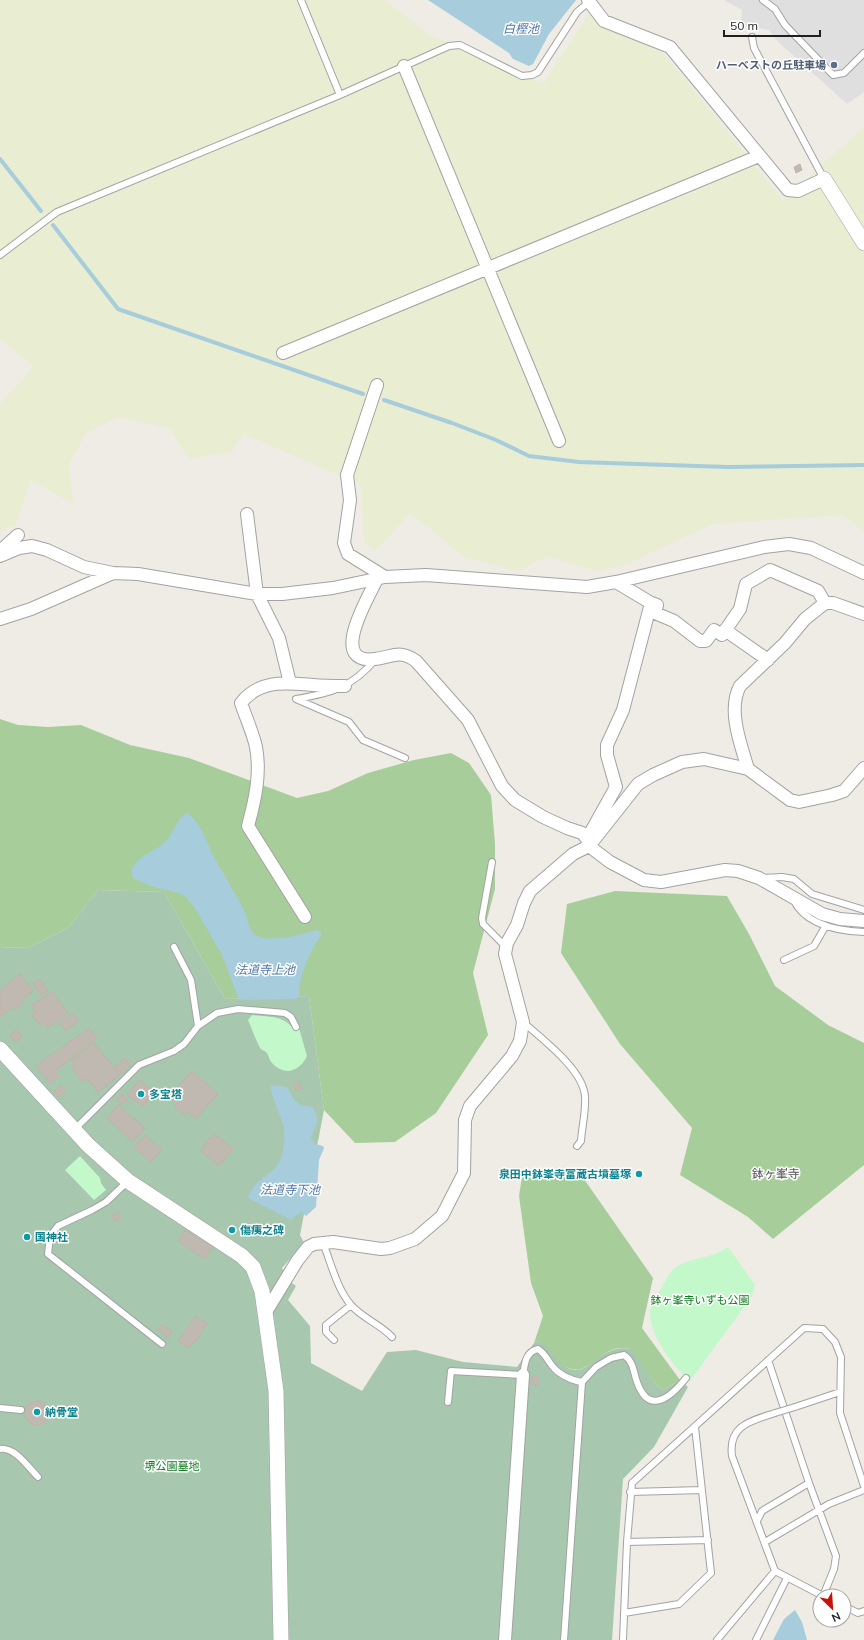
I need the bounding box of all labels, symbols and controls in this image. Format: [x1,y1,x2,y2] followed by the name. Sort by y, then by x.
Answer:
[724,12,820,38] scale bar
[730,18,758,33] text: 50 m
[503,21,540,36] water label: 白樫池
[716,58,826,72] place label: ハーベストの丘駐車場
[829,60,839,70] marker: ハーベストの丘駐車場
[235,962,296,977] water label: 法道寺上池
[149,1087,182,1101] place label: 多宝塔
[136,1089,146,1099] marker: 多宝塔
[752,1166,800,1181] district label: 鉢ヶ峯寺
[499,1167,632,1181] place label: 泉田中鉢峯寺富蔵古墳墓塚
[634,1169,644,1179] marker: 泉田中鉢峯寺富蔵古墳墓塚
[260,1182,321,1197] water label: 法道寺下池
[240,1223,284,1237] place label: 傷痍之碑
[227,1225,237,1235] marker: 傷痍之碑
[35,1230,68,1244] place label: 国神社
[22,1232,32,1242] marker: 国神社
[651,1293,750,1307] park label: 鉢ヶ峯寺いずも公園
[45,1405,78,1419] place label: 納骨堂
[32,1407,42,1417] marker: 納骨堂
[145,1459,200,1473] park label: 堺公園墓地
[812,1588,852,1628] north arrow
[830,1609,843,1625] text: N

